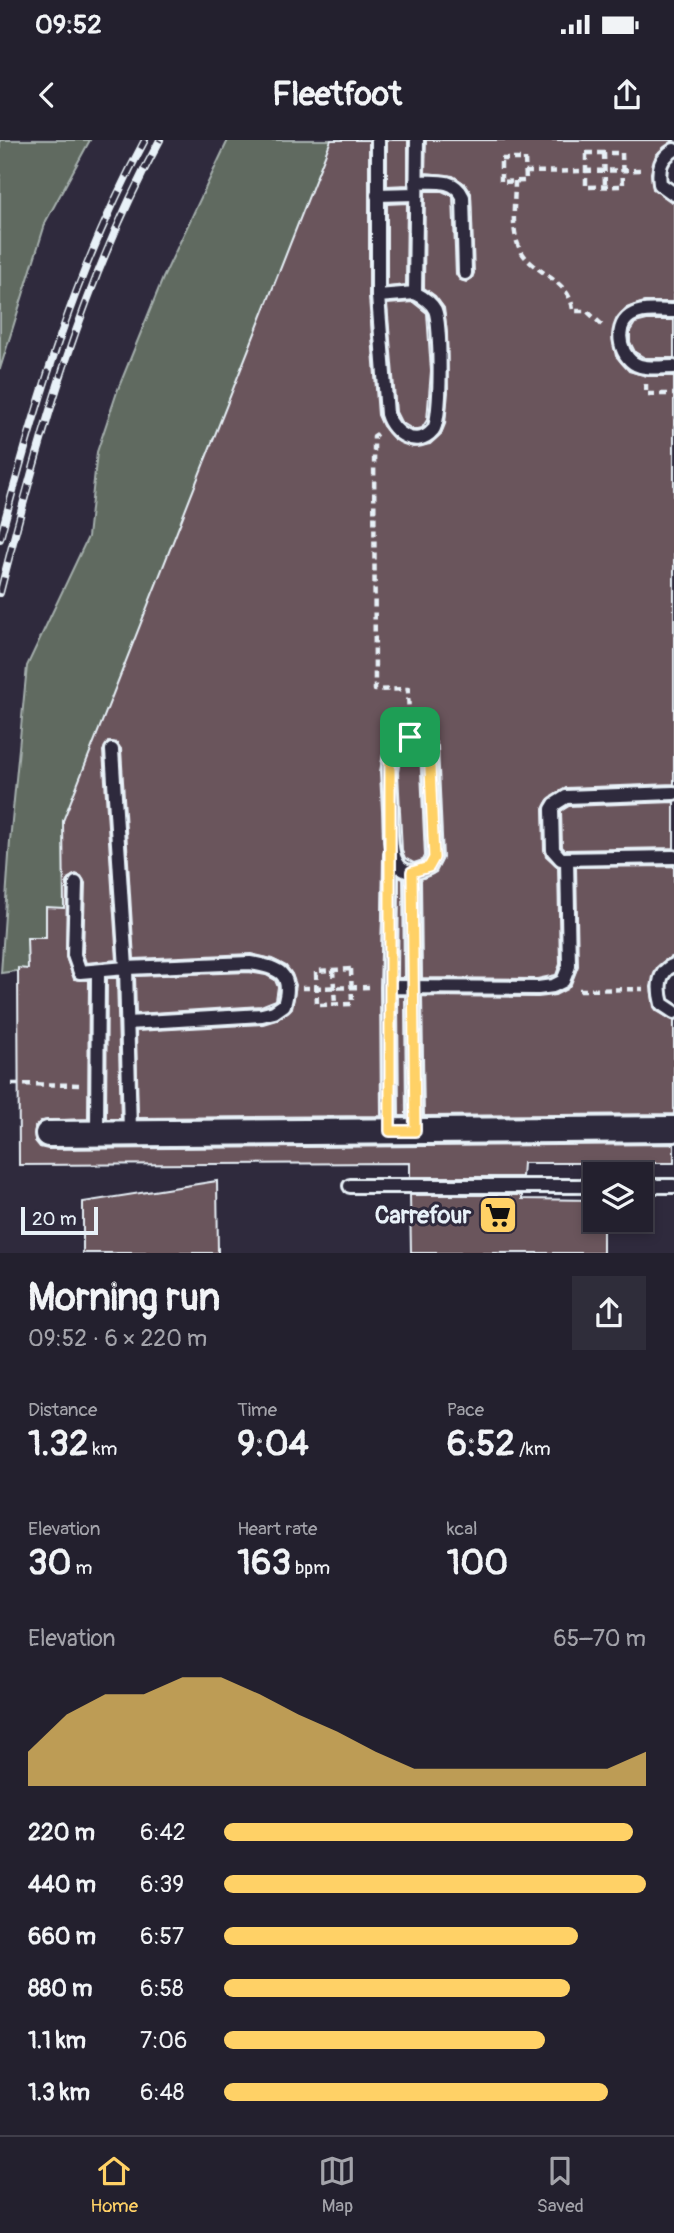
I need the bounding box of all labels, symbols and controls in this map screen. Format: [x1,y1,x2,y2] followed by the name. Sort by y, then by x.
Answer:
[35,9,102,41] text: 09:52
[272,75,402,115] text: Fleetfoot
[28,76,66,114] icon: back
[608,76,646,114] icon: share
[380,707,440,767] pin
[391,718,429,756] icon: arrive
[583,1162,653,1232] map controls
[583,1162,653,1232] button: layers
[477,1194,519,1236] supermarket icon: Carrefour
[375,1201,471,1230] place label: Carrefour
[21,1204,98,1236] scale bar
[32,1207,77,1231] text: 20 m
[28,1274,220,1322] text: Morning run
[572,1276,646,1350] button: share
[28,1324,207,1353] text: 09:52 · 6 × 220 m
[28,1398,97,1422] text: Distance
[237,1398,277,1422] text: Time
[447,1398,484,1422] text: Pace
[28,1422,88,1466] text: 1.32
[237,1422,309,1466] text: 9:04
[447,1422,515,1466] text: 6:52
[88,1437,117,1461] text: km
[515,1437,551,1461] text: /km
[28,1517,100,1541] text: Elevation
[237,1517,317,1541] text: Heart rate
[447,1517,478,1541] text: kcal
[28,1541,71,1585] text: 30
[237,1541,291,1585] text: 163
[447,1541,508,1585] text: 100
[71,1556,92,1580] text: m
[291,1556,330,1580] text: bpm
[28,1624,116,1653] text: Elevation
[553,1624,646,1653] text: 65–70 m
[28,1818,95,1847] text: 220 m
[140,1818,186,1847] text: 6:42
[28,1870,96,1899] text: 440 m
[140,1870,184,1899] text: 6:39
[28,1922,96,1951] text: 660 m
[140,1922,184,1951] text: 6:57
[28,1974,92,2003] text: 880 m
[140,1974,184,2003] text: 6:58
[28,2026,86,2055] text: 1.1 km
[140,2026,187,2055] text: 7:06
[28,2078,90,2107] text: 1.3 km
[140,2078,184,2107] text: 6:48
[90,2152,138,2218] tab: Home
[318,2152,356,2218] tab: Map
[537,2152,584,2218] tab: Saved

